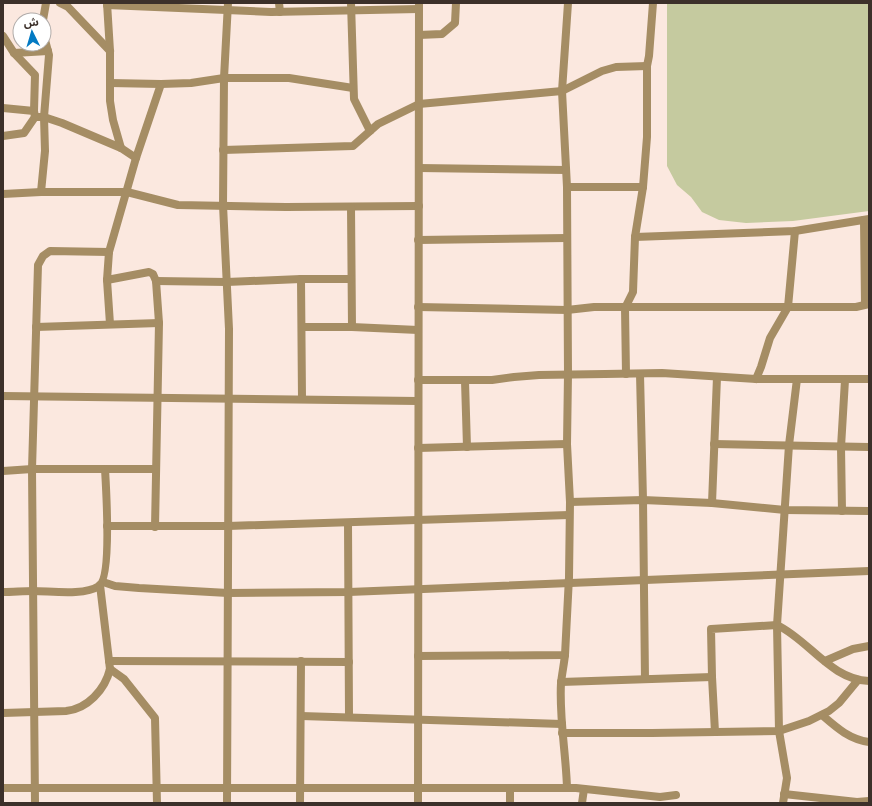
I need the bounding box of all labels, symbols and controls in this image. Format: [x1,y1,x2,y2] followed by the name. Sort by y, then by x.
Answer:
[12,12,52,52] north arrow
[23,14,39,30] text: ش

